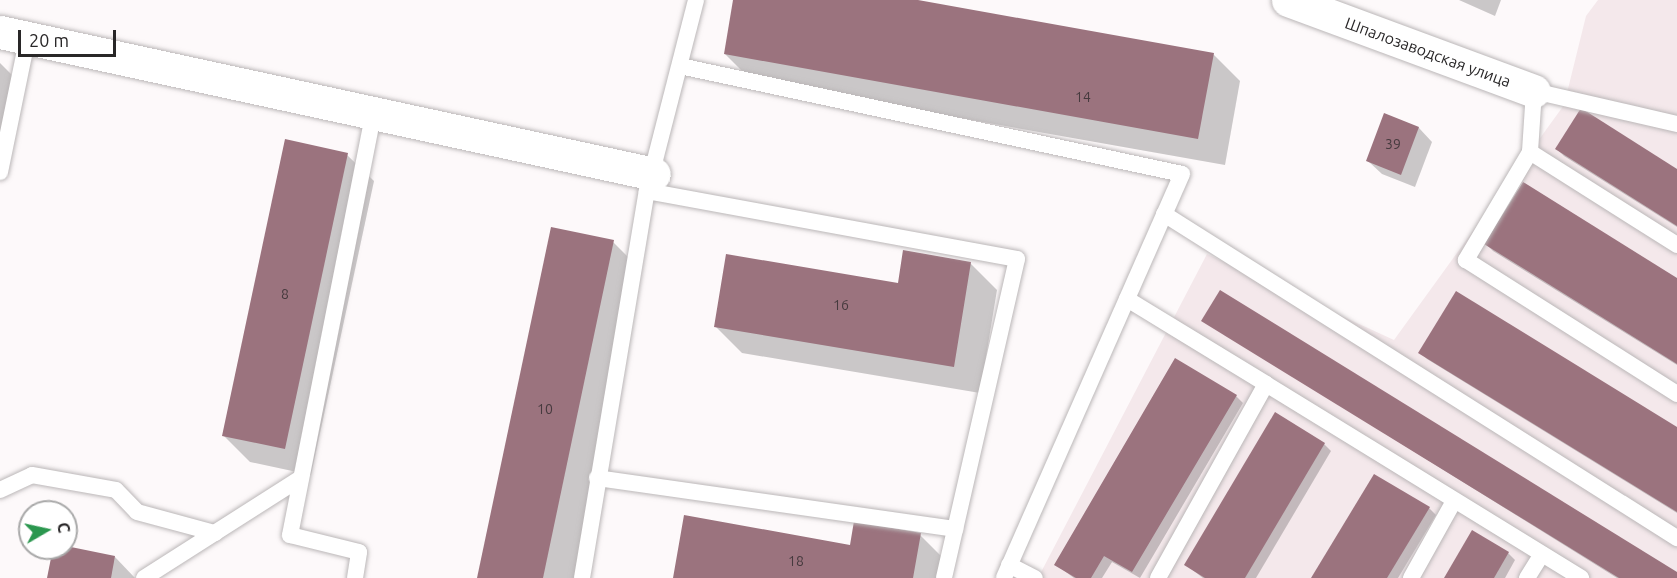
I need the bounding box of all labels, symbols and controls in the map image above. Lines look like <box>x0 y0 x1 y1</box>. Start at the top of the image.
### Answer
street label: Шпалозаводская улица <box>1343 13 1513 91</box>
scale bar <box>21 18 118 56</box>
text: 20 m <box>29 30 69 50</box>
house number: 14 <box>1075 89 1091 105</box>
house number: 39 <box>1385 136 1401 152</box>
house number: 8 <box>281 286 289 302</box>
house number: 16 <box>833 297 849 313</box>
house number: 10 <box>537 401 553 417</box>
north arrow <box>18 500 78 560</box>
text: С <box>54 521 73 534</box>
house number: 18 <box>788 553 804 569</box>

